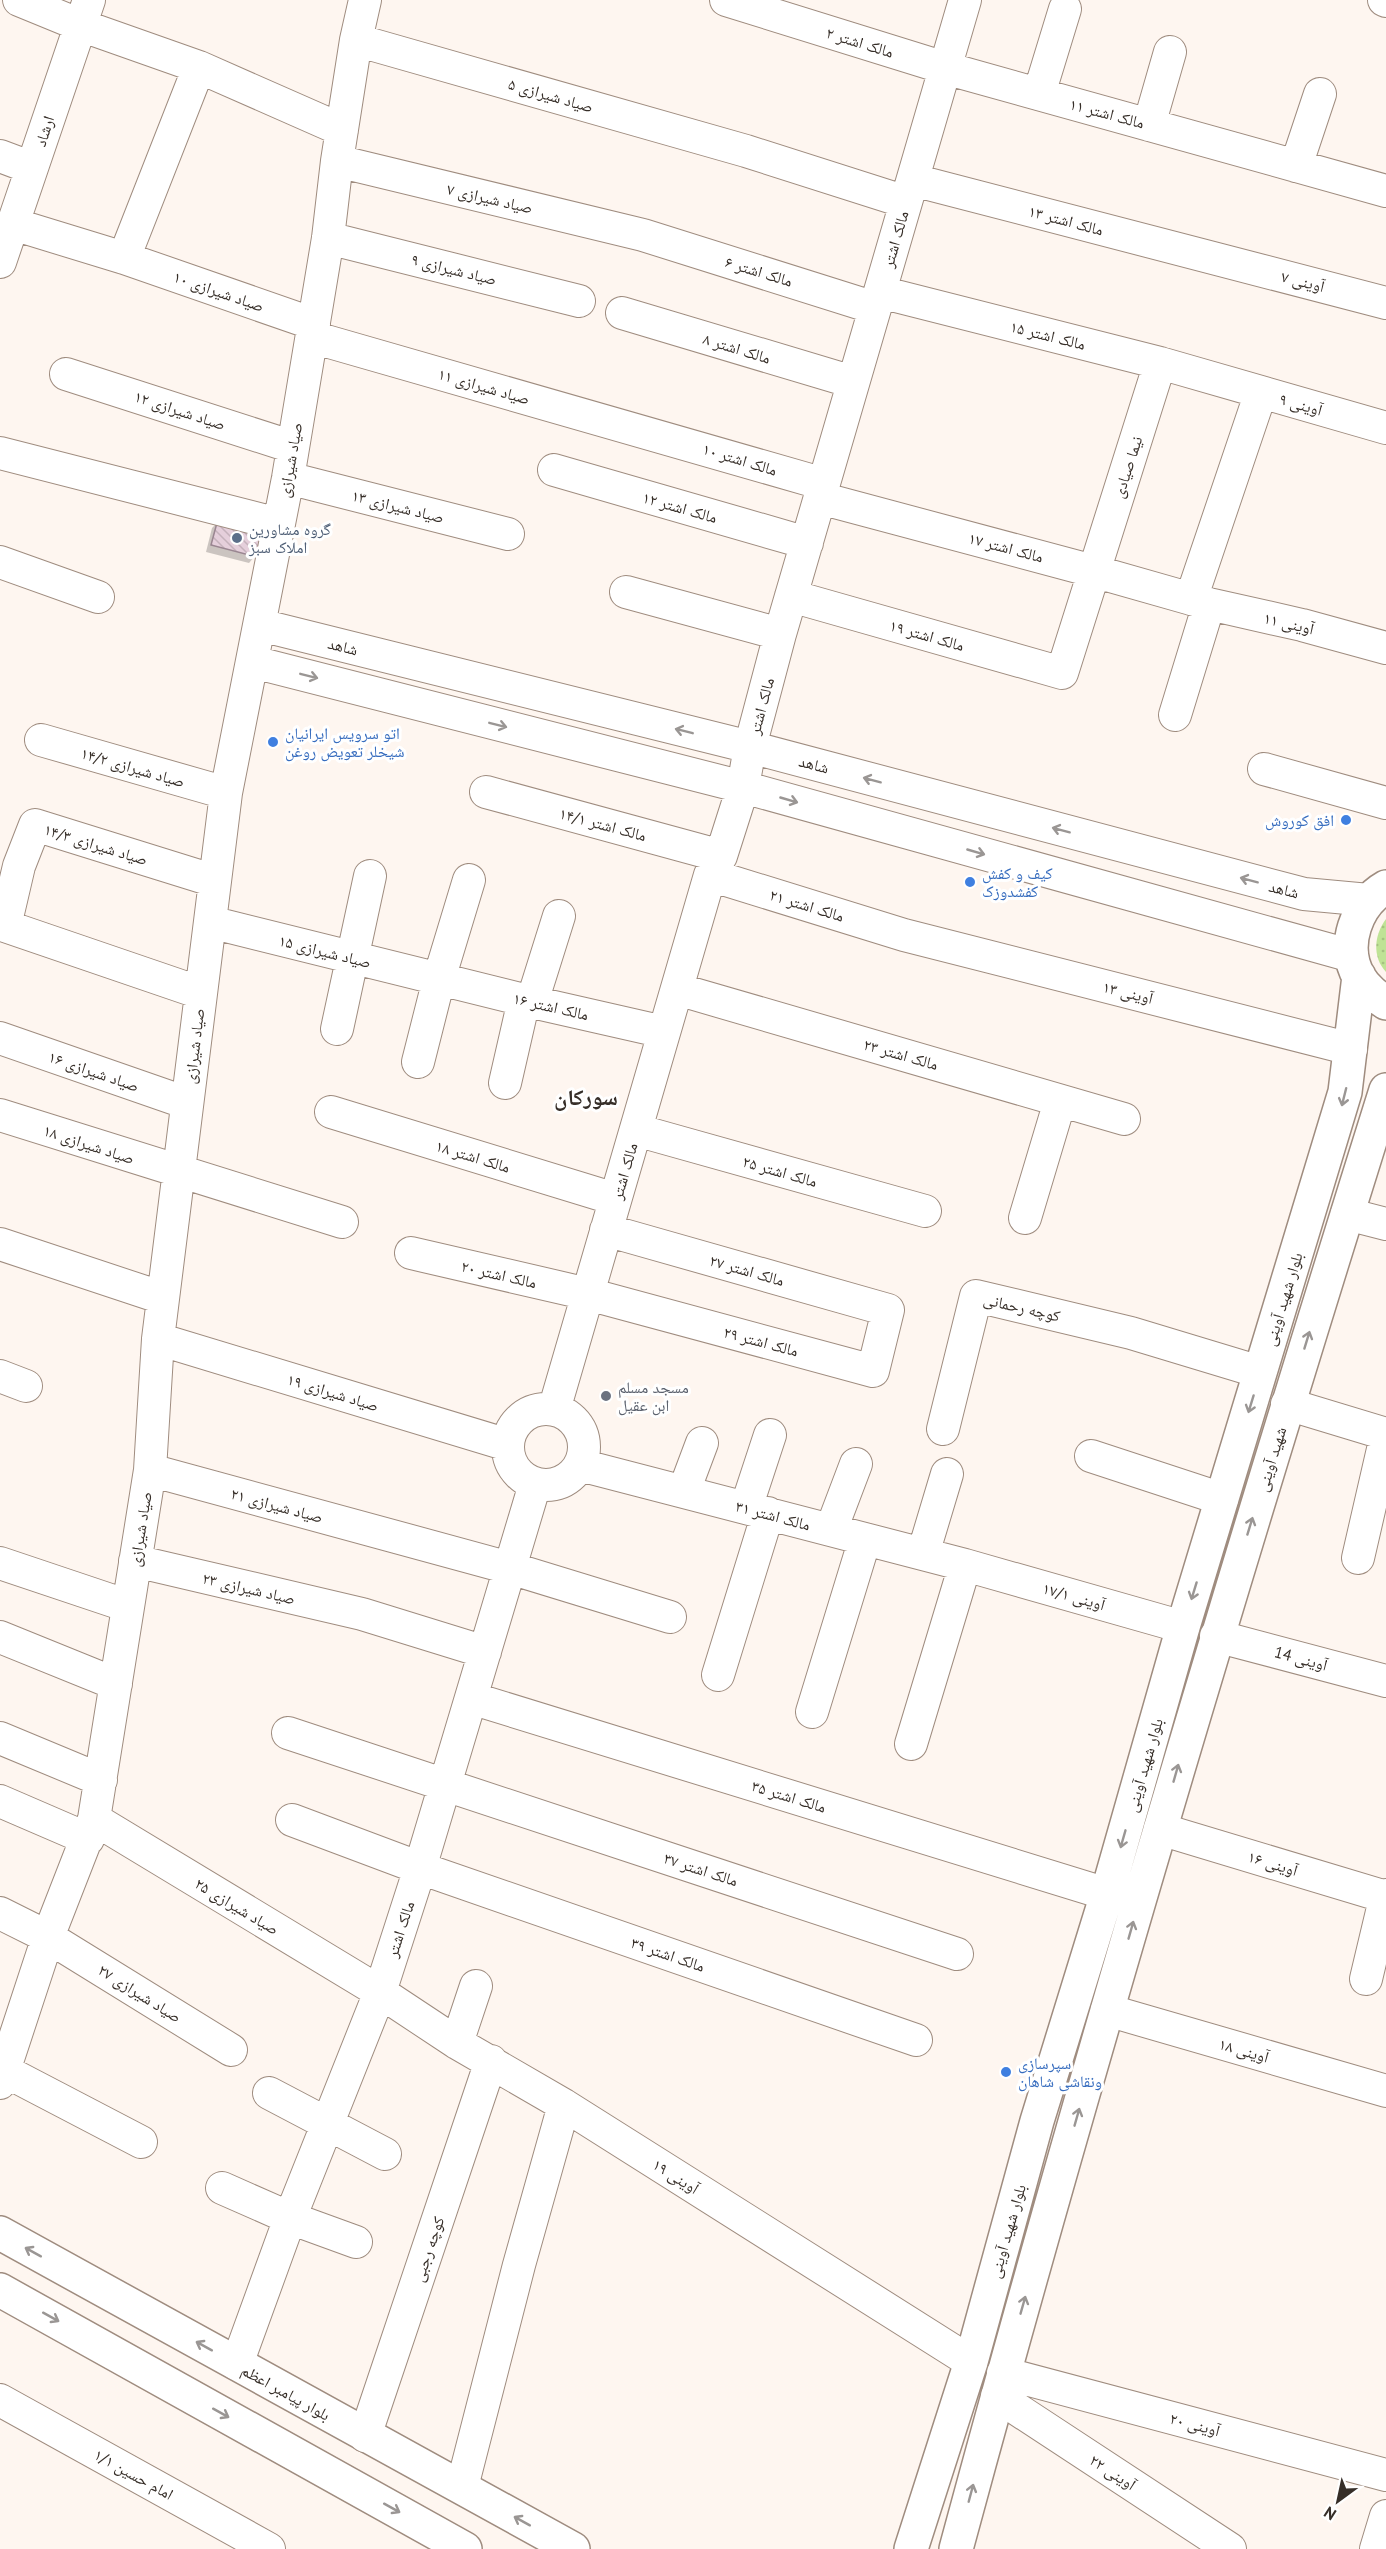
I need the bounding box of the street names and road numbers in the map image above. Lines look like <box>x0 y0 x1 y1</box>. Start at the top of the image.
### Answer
street label: مالک اشتر ۲ <box>824 22 896 62</box>
street label: صیاد شیرازی ۵ <box>506 73 596 118</box>
street label: مالک اشتر ۱۱ <box>1067 93 1147 133</box>
street label: ارشاد <box>30 113 58 149</box>
street label: صیاد شیرازی ۷ <box>445 178 535 219</box>
street label: مالک اشتر ۱۳ <box>1026 200 1106 240</box>
street label: مالک اشتر <box>877 208 913 271</box>
street label: صیاد شیرازی ۹ <box>409 249 499 290</box>
street label: مالک اشتر ۶ <box>723 251 795 291</box>
street label: صیاد شیرازی ۱۰ <box>171 266 267 317</box>
street label: ۷ آوینی <box>1279 266 1328 297</box>
street label: مالک اشتر ۱۵ <box>1008 316 1088 354</box>
street label: مالک اشتر ۸ <box>701 328 773 368</box>
street label: صیاد شیرازی ۱۱ <box>436 363 532 410</box>
street label: صیاد شیرازی ۱۲ <box>132 386 228 435</box>
street label: ۹ آوینی <box>1277 388 1326 421</box>
street label: صیاد شیرازی <box>274 421 307 499</box>
street label: نیما صیادی <box>1108 433 1147 501</box>
street label: مالک اشتر ۱۰ <box>700 438 780 480</box>
street label: صیاد شیرازی ۱۳ <box>349 485 446 528</box>
street label: مالک اشتر ۱۲ <box>640 487 720 527</box>
street label: مالک اشتر ۱۷ <box>966 527 1046 567</box>
street label: ۱۱ آوینی <box>1262 608 1317 640</box>
street label: مالک اشتر ۱۹ <box>887 615 967 655</box>
street label: شاهد <box>326 633 360 659</box>
street label: مالک اشتر <box>744 675 778 738</box>
street label: صیاد شیرازی ۱۴/۲ <box>78 743 187 792</box>
street label: شاهد <box>797 750 831 778</box>
street label: مالک اشتر ۱۴/۱ <box>557 803 649 845</box>
street label: صیاد شیرازی ۱۴/۳ <box>41 819 150 870</box>
street label: شاهد <box>1267 876 1301 902</box>
street label: مالک اشتر ۲۱ <box>767 884 847 926</box>
street label: صیاد شیرازی ۱۵ <box>276 930 373 973</box>
street label: آوینی ۱۳ <box>1101 976 1156 1009</box>
street label: مالک اشتر ۱۶ <box>511 988 591 1024</box>
street label: صیاد شیرازی <box>179 1007 210 1085</box>
street label: مالک اشتر ۲۳ <box>861 1034 941 1074</box>
street label: صیاد شیرازی ۱۶ <box>46 1046 142 1097</box>
street label: صیاد شیرازی ۱۸ <box>41 1120 137 1169</box>
street label: مالک اشتر ۱۸ <box>433 1135 513 1177</box>
street label: مالک اشتر <box>606 1140 642 1203</box>
street label: مالک اشتر ۲۵ <box>740 1151 820 1191</box>
street label: مالک اشتر ۲۷ <box>707 1250 787 1290</box>
street label: بلوار شهید آوینی <box>1259 1250 1308 1348</box>
street label: مالک اشتر ۲۰ <box>459 1256 539 1292</box>
street label: کوچه رحمانی <box>981 1288 1063 1327</box>
street label: مالک اشتر ۲۹ <box>721 1321 801 1361</box>
street label: صیاد شیرازی ۱۹ <box>285 1369 381 1416</box>
street label: شهید آوینی <box>1252 1424 1291 1494</box>
street label: صیاد شیرازی ۲۱ <box>228 1483 325 1528</box>
street label: صیاد شیرازی <box>124 1490 157 1568</box>
street label: مالک اشتر ۳۱ <box>733 1495 813 1535</box>
street label: صیاد شیرازی ۲۳ <box>200 1568 297 1609</box>
street label: آوینی ۱۷/۱ <box>1040 1578 1108 1616</box>
street label: آوینی 14 <box>1272 1641 1331 1676</box>
street label: بلوار شهید آوینی <box>1121 1716 1168 1815</box>
street label: مالک اشتر ۳۵ <box>749 1775 829 1817</box>
street label: ۱۶ آوینی <box>1245 1846 1301 1881</box>
street label: مالک اشتر ۳۷ <box>661 1848 741 1890</box>
street label: صیاد شیرازی ۲۵ <box>191 1873 283 1940</box>
street label: مالک اشتر <box>381 1898 418 1961</box>
street label: مالک اشتر ۳۹ <box>629 1932 707 1976</box>
street label: صیاد شیرازی ۲۷ <box>94 1959 185 2027</box>
street label: ۱۸ آوینی <box>1216 2033 1272 2068</box>
street label: آوینی ۱۹ <box>648 2154 704 2199</box>
street label: بلوار شهید آوینی <box>984 2182 1031 2281</box>
street label: کوچه رجبی <box>408 2213 450 2285</box>
street label: بلوار پیامبر اعظم <box>238 2359 334 2425</box>
street label: آوینی ۲۰ <box>1167 2408 1223 2441</box>
street label: امام حسین ۱/۱ <box>90 2444 177 2505</box>
street label: آوینی ۲۲ <box>1086 2450 1141 2496</box>

